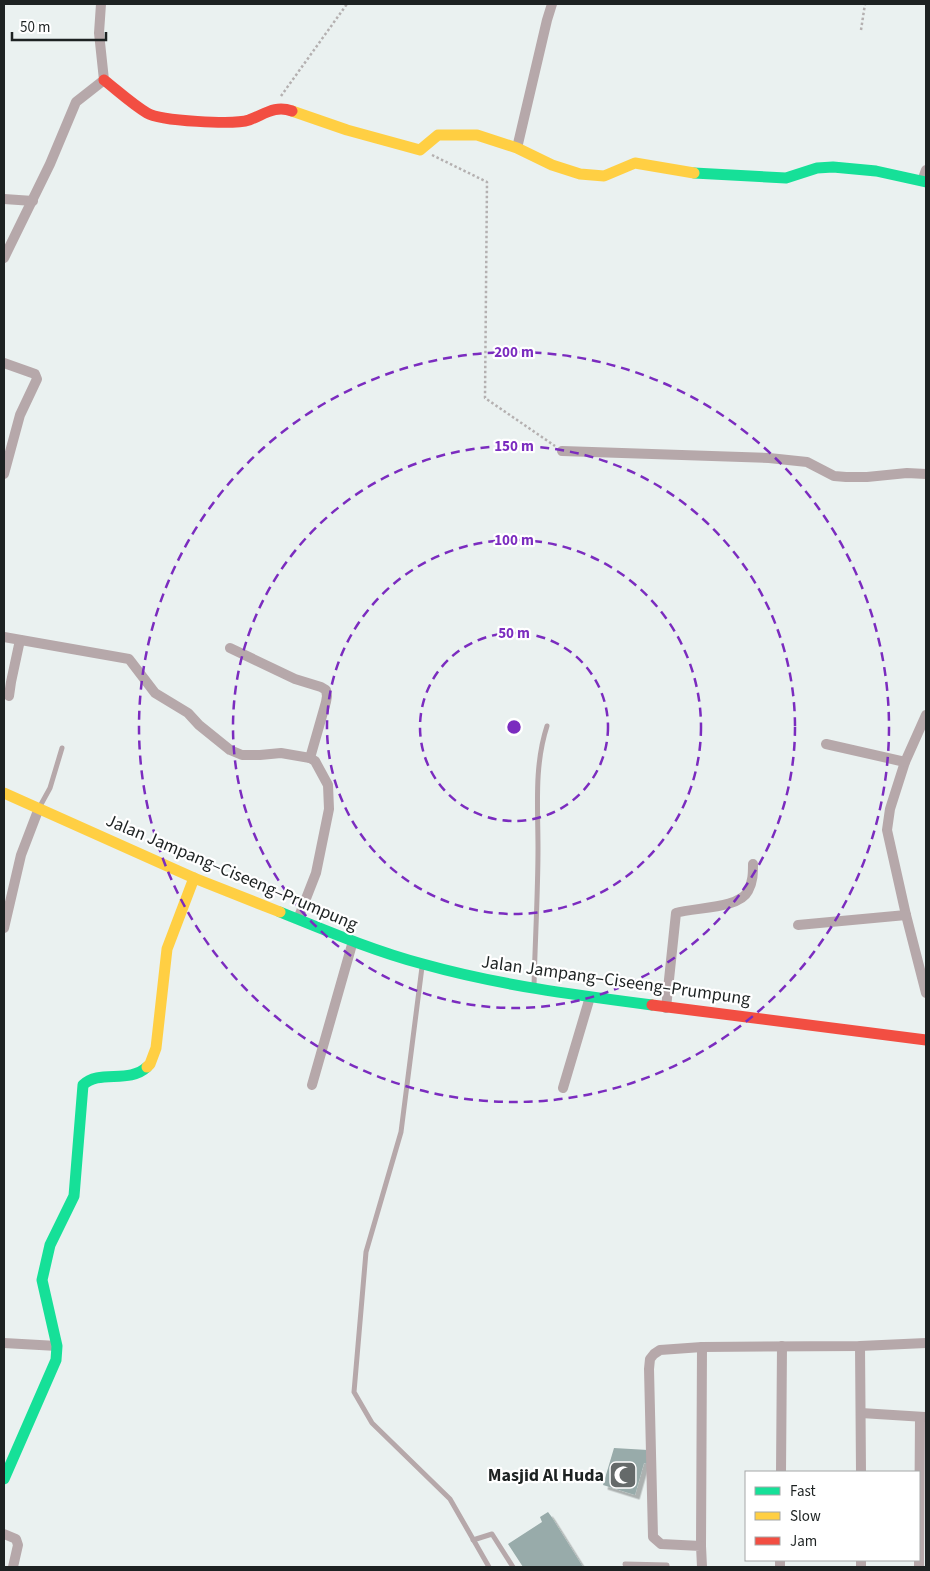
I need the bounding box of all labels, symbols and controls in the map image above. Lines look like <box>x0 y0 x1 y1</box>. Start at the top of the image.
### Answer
scale bar <box>12 10 106 42</box>
text: 50 m <box>20 17 50 38</box>
text: 200 m <box>494 342 534 363</box>
text: 150 m <box>494 436 534 457</box>
text: 100 m <box>494 530 534 551</box>
text: 50 m <box>498 623 530 644</box>
centre of rings <box>505 718 523 736</box>
street label: Jalan Jampang–Ciseeng–Prumpung <box>102 808 362 937</box>
street label: Jalan Jampang–Ciseeng–Prumpung <box>480 949 752 1012</box>
mosque icon: Masjid Al Huda <box>608 1460 638 1490</box>
place label: Masjid Al Huda <box>488 1463 604 1488</box>
legend <box>745 1471 920 1561</box>
text: Fast <box>790 1481 816 1502</box>
text: Slow <box>790 1506 821 1527</box>
text: Jam <box>790 1531 817 1552</box>

